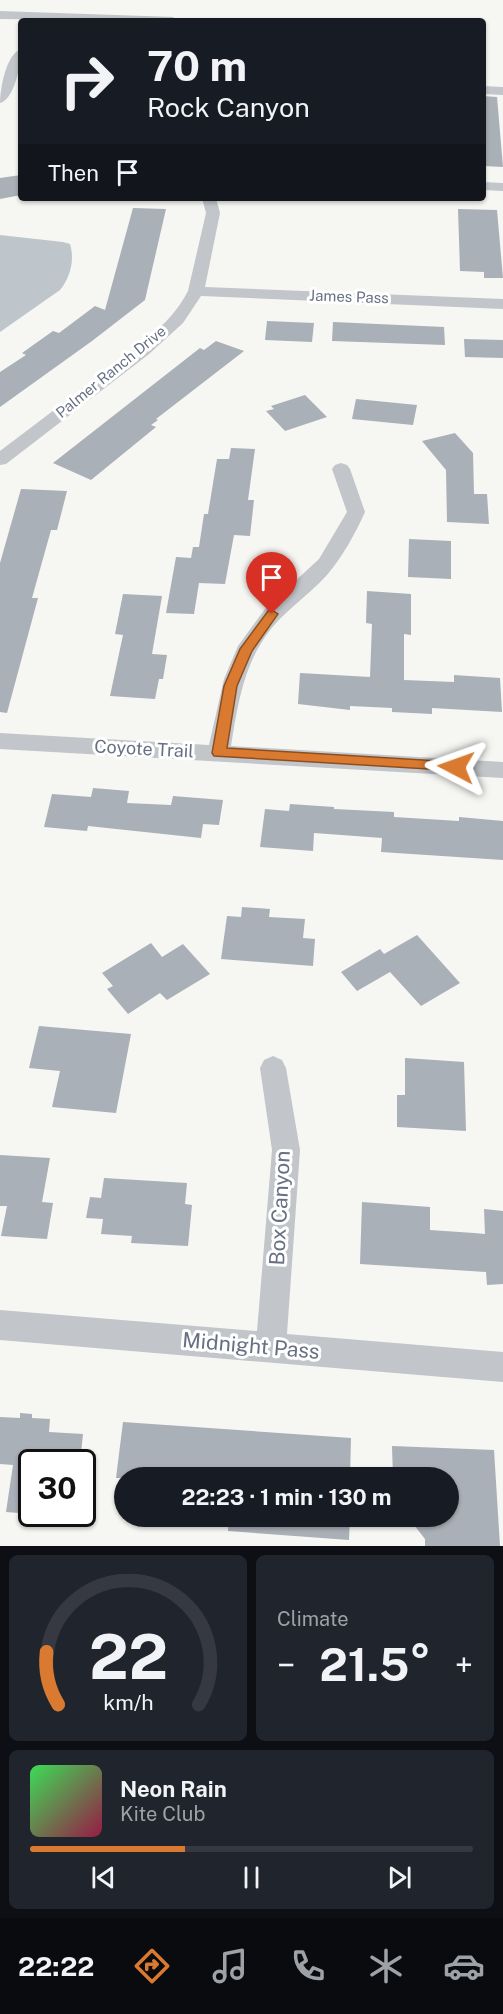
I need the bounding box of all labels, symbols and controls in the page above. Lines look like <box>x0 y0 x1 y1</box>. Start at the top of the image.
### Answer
text: 70 m <box>147 41 247 90</box>
icon: right <box>48 42 126 120</box>
text: Rock Canyon <box>147 91 310 123</box>
icon: arrive <box>111 156 144 189</box>
text: Then <box>48 160 99 186</box>
street label: James Pass <box>309 287 389 306</box>
street label: Palmer Ranch Drive <box>52 322 169 421</box>
pin <box>246 552 297 614</box>
icon: arrive <box>255 561 288 594</box>
street label: Coyote Trail <box>94 735 194 762</box>
position arrow <box>424 735 488 799</box>
street label: Box Canyon <box>264 1150 295 1266</box>
street label: Midnight Pass <box>181 1327 321 1364</box>
speed limit sign: 30 <box>18 1449 96 1527</box>
text: 22:23 · 1 min · 130 m <box>182 1484 391 1510</box>
text: Climate <box>277 1607 349 1631</box>
text: 22 <box>88 1620 168 1693</box>
text: 21.5° <box>319 1638 431 1691</box>
text: − <box>277 1646 295 1684</box>
text: + <box>455 1646 473 1684</box>
text: km/h <box>103 1690 153 1715</box>
text: Neon Rain <box>120 1776 227 1802</box>
text: Kite Club <box>120 1802 205 1826</box>
icon: previous <box>87 1861 120 1894</box>
icon: pause <box>235 1861 268 1894</box>
icon: next <box>383 1861 416 1894</box>
icon: directions <box>131 1945 173 1987</box>
icon: music <box>209 1945 251 1987</box>
icon: phone <box>287 1945 329 1987</box>
icon: climate <box>365 1945 407 1987</box>
icon: car <box>443 1945 485 1987</box>
text: 22:22 <box>18 1950 94 1982</box>

